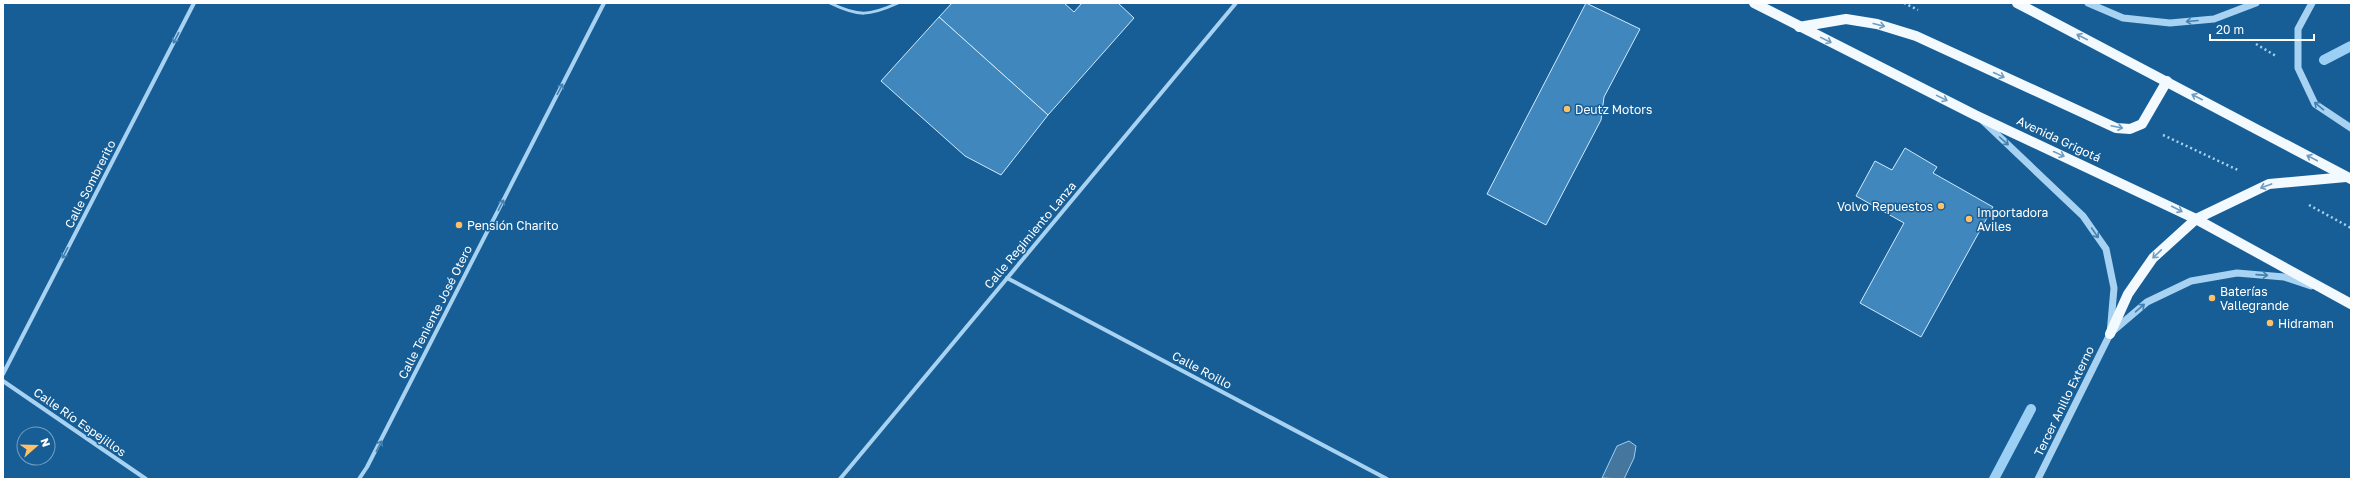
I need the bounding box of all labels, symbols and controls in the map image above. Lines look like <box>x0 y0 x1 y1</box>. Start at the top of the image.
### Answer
scale bar <box>2210 16 2314 42</box>
one-way arrow <box>2186 17 2199 25</box>
one-way arrow <box>1872 22 1885 29</box>
text: 20 m <box>2216 22 2244 37</box>
one-way arrow <box>172 31 179 43</box>
one-way arrow <box>2076 33 2088 40</box>
one-way arrow <box>1819 37 1831 44</box>
one-way arrow <box>1993 72 2005 79</box>
one-way arrow <box>557 83 564 95</box>
one-way arrow <box>2192 93 2204 100</box>
one-way arrow <box>1936 95 1948 102</box>
place label: Deutz Motors <box>1575 102 1652 117</box>
one-way arrow <box>2314 102 2324 111</box>
marker: Deutz Motors <box>1562 104 1572 114</box>
street label: Avenida Grigotá <box>2015 113 2103 165</box>
one-way arrow <box>2111 124 2124 132</box>
one-way arrow <box>1999 136 2009 145</box>
street label: Calle Sombrerito <box>61 137 119 231</box>
one-way arrow <box>2053 151 2065 158</box>
one-way arrow <box>2306 154 2318 161</box>
street label: Calle Regimiento Lanza <box>981 178 1079 292</box>
one-way arrow <box>2261 183 2273 191</box>
one-way arrow <box>498 199 505 211</box>
place label: Volvo Repuestos <box>1837 199 1933 214</box>
marker: Volvo Repuestos <box>1936 201 1946 211</box>
place label: Importadora Aviles <box>1977 205 2048 234</box>
one-way arrow <box>2171 206 2183 213</box>
marker: Importadora Aviles <box>1964 214 1974 224</box>
place label: Pensión Charito <box>467 218 558 233</box>
marker: Pensión Charito <box>454 220 464 230</box>
one-way arrow <box>2091 227 2099 238</box>
street label: Calle Teniente José Otero <box>395 243 475 381</box>
one-way arrow <box>61 247 68 259</box>
one-way arrow <box>2152 249 2162 259</box>
one-way arrow <box>2255 272 2268 279</box>
place label: Baterías Vallegrande <box>2220 284 2289 313</box>
marker: Baterías Vallegrande <box>2207 293 2217 303</box>
one-way arrow <box>2134 304 2145 313</box>
place label: Hidraman <box>2278 316 2334 331</box>
marker: Hidraman <box>2265 318 2275 328</box>
street label: Tercer Anillo Externo <box>2031 343 2097 459</box>
street label: Calle Roillo <box>1169 348 1235 392</box>
street label: Calle Río Espejillos <box>31 384 129 460</box>
north arrow <box>16 426 56 466</box>
text: N <box>38 436 53 449</box>
one-way arrow <box>375 440 383 452</box>

